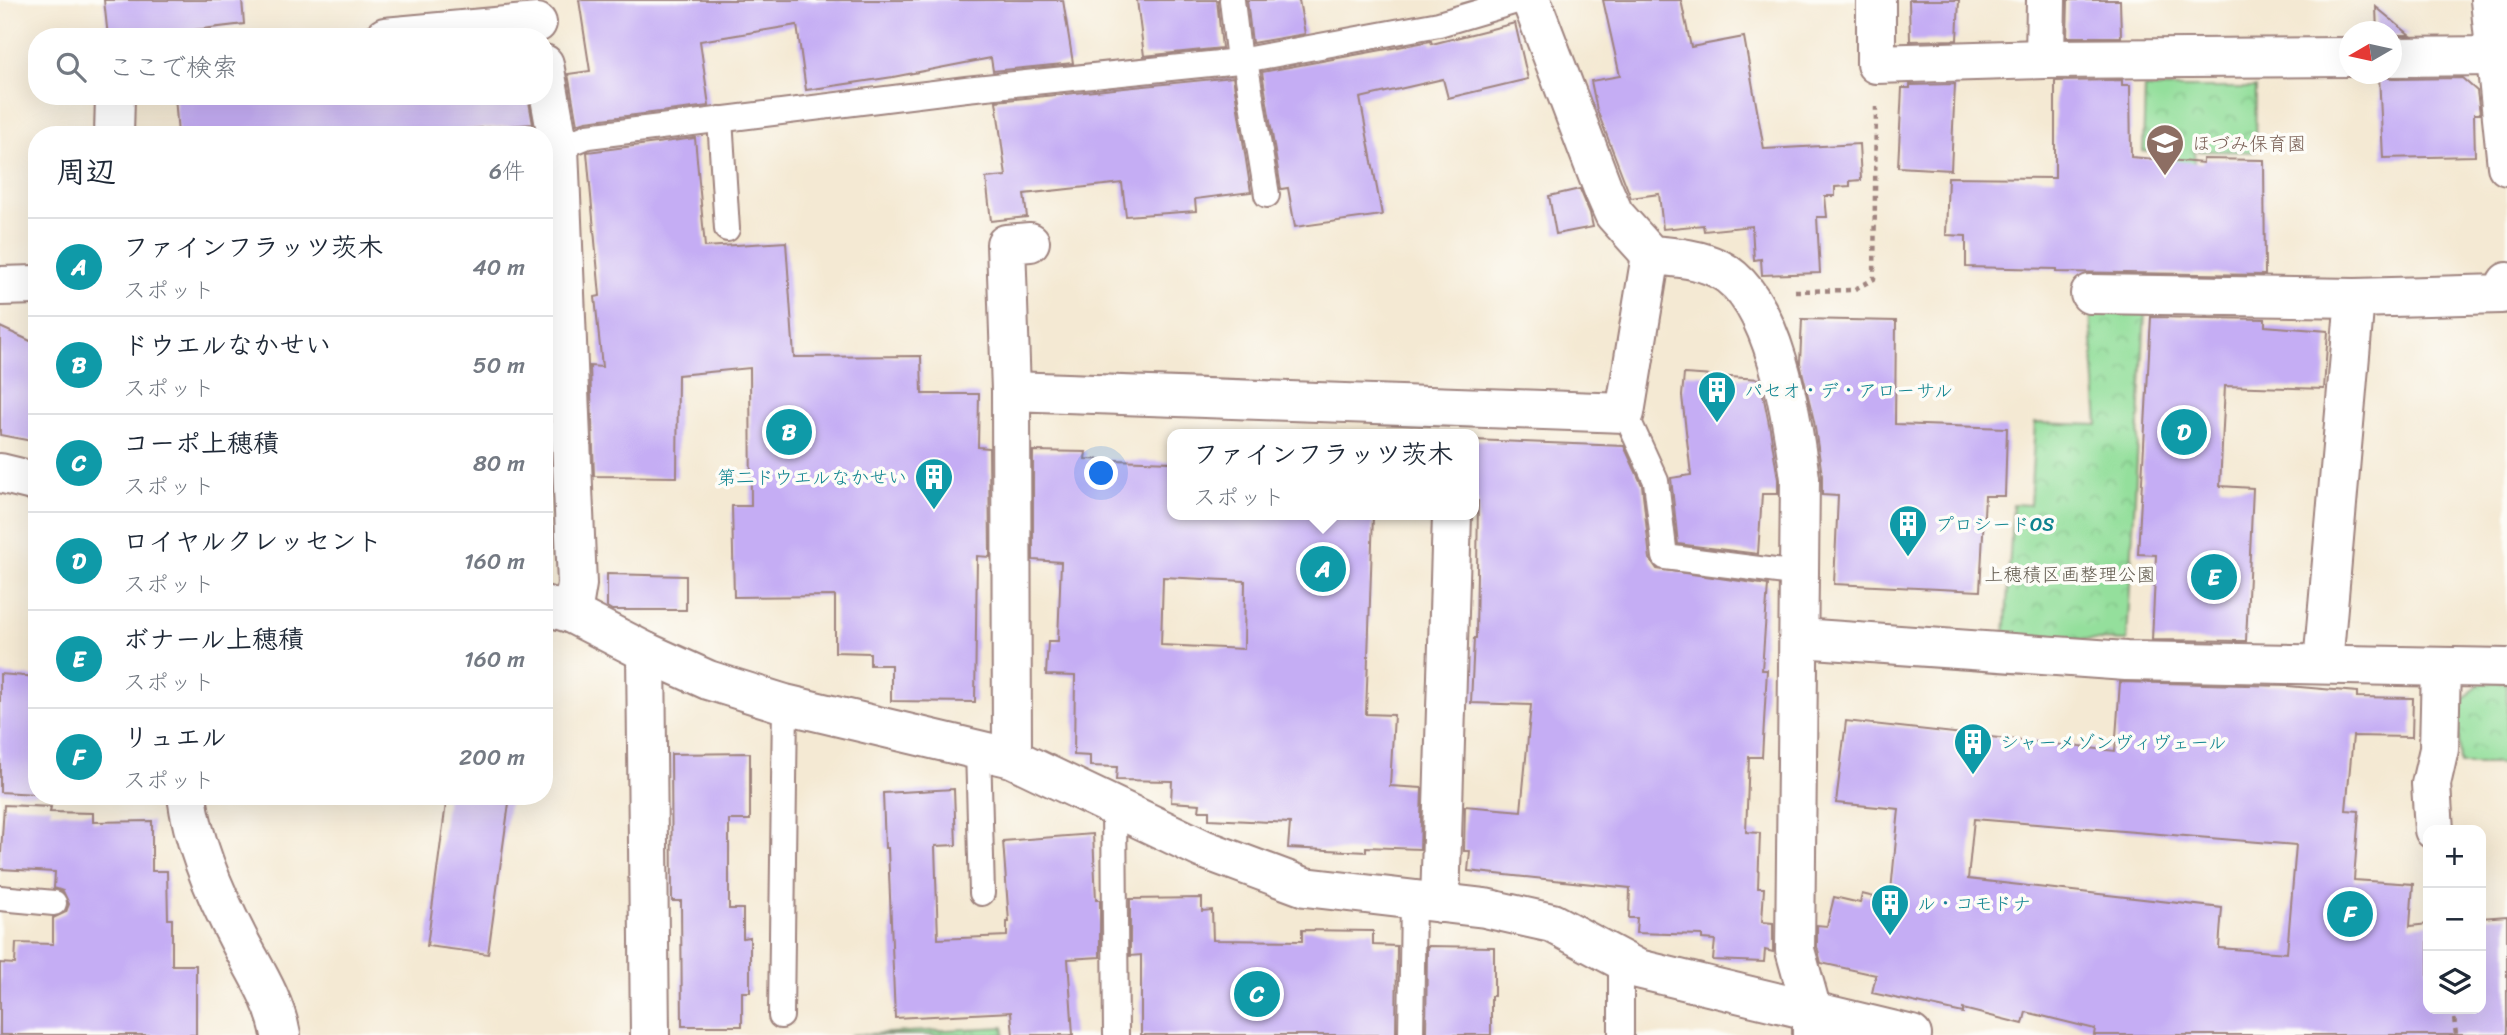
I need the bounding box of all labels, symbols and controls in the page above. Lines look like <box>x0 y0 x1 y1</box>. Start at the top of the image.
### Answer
north arrow <box>2339 21 2402 84</box>
search box <box>28 28 553 105</box>
text: ここで検索 <box>108 44 238 90</box>
icon: search <box>52 48 90 86</box>
school or university icon: ほづみ保育園 <box>2144 122 2186 177</box>
place label: ほづみ保育園 <box>2192 127 2306 160</box>
text: 周辺 <box>56 145 116 199</box>
text: 6件 <box>489 151 525 192</box>
text: ファインフラッツ茨木 <box>123 224 383 270</box>
text: A <box>71 247 87 288</box>
text: 40 m <box>472 247 525 288</box>
text: スポット <box>123 270 215 311</box>
text: ドウエルなかせい <box>123 322 331 368</box>
text: B <box>72 345 86 386</box>
text: 50 m <box>473 345 525 386</box>
text: スポット <box>123 368 215 409</box>
building icon: パセオ・デ・アローサル <box>1696 369 1738 424</box>
place label: パセオ・デ・アローサル <box>1744 374 1953 407</box>
pin: B <box>766 406 812 458</box>
pin: D <box>2161 406 2207 458</box>
text: コーポ上穂積 <box>123 420 279 466</box>
popup <box>1167 429 1479 520</box>
text: ファインフラッツ茨木 <box>1193 431 1453 477</box>
text: C <box>72 443 86 484</box>
text: 80 m <box>473 443 525 484</box>
building icon: 第二ドウエルなかせい <box>913 456 955 511</box>
your location <box>1084 456 1118 490</box>
place label: 第二ドウエルなかせい <box>717 461 907 494</box>
text: スポット <box>123 466 215 507</box>
text: スポット <box>1193 477 1285 518</box>
building icon: プロシードOS <box>1887 503 1929 558</box>
place label: プロシードOS <box>1935 508 2054 541</box>
text: ロイヤルクレッセント <box>123 518 382 564</box>
text: D <box>72 541 86 582</box>
text: 160 m <box>464 541 525 582</box>
pin: A <box>1300 543 1346 595</box>
pin: E <box>2191 551 2237 603</box>
park label: 上穂積区画整理公園 <box>1984 558 2156 591</box>
text: スポット <box>123 564 215 605</box>
text: ボナール上穂積 <box>123 616 304 662</box>
text: E <box>73 639 85 680</box>
text: 160 m <box>464 639 525 680</box>
text: スポット <box>123 662 215 703</box>
text: リュエル <box>123 714 227 760</box>
building icon: シャーメゾンヴィヴェール <box>1952 721 1994 776</box>
place label: シャーメゾンヴィヴェール <box>2000 726 2227 759</box>
text: F <box>73 737 85 778</box>
text: 200 m <box>459 737 525 778</box>
text: スポット <box>123 760 215 801</box>
map controls <box>2423 825 2486 1014</box>
button: + <box>2423 825 2486 888</box>
building icon: ル・コモドナ <box>1869 882 1911 937</box>
place label: ル・コモドナ <box>1917 887 2031 920</box>
pin: F <box>2327 888 2373 940</box>
button: − <box>2423 888 2486 951</box>
button: layers <box>2423 951 2486 1014</box>
pin: C <box>1234 968 1280 1020</box>

